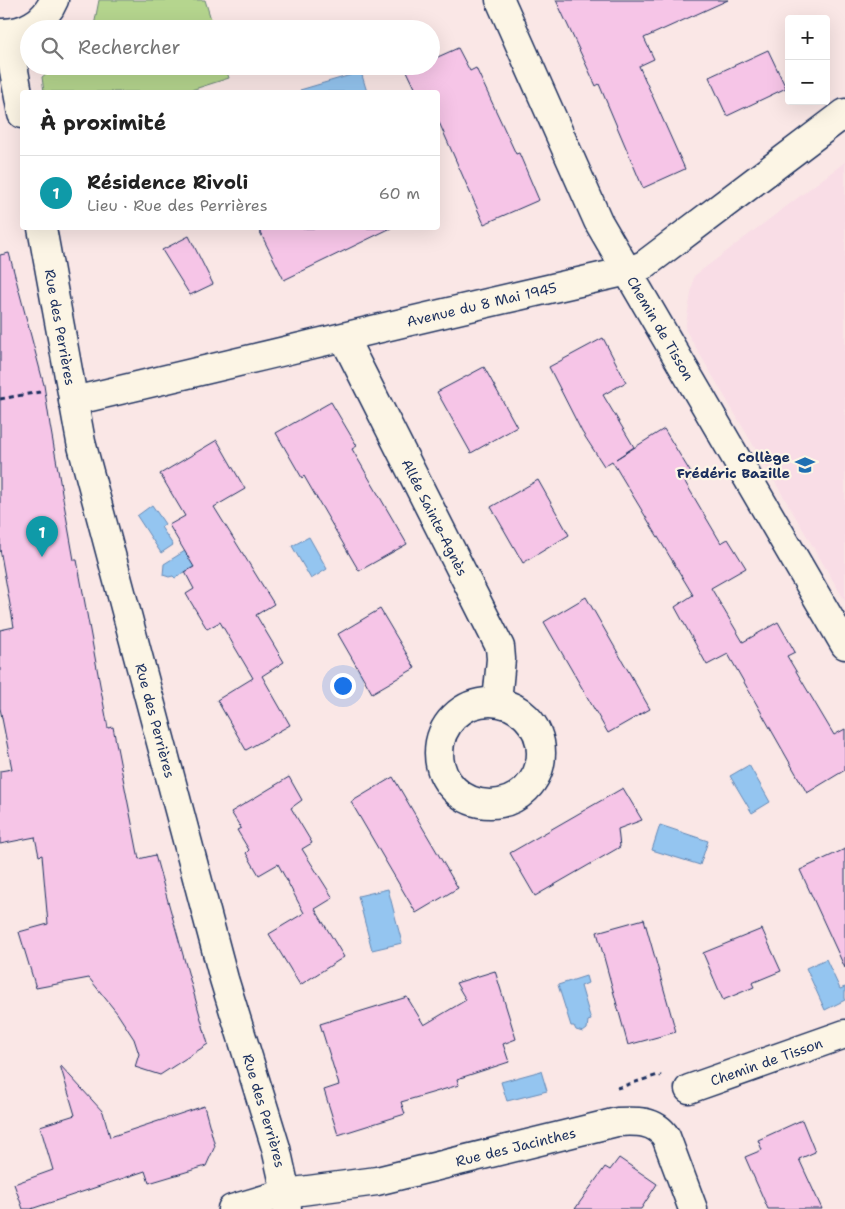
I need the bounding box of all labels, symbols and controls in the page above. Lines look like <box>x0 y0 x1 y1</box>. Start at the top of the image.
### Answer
map controls <box>785 15 830 105</box>
button: + <box>785 15 830 60</box>
search box <box>20 20 440 75</box>
icon: search <box>38 34 66 62</box>
text: Rechercher <box>78 35 181 60</box>
button: − <box>785 60 830 105</box>
text: À proximité <box>40 109 166 137</box>
text: Résidence Rivoli <box>87 170 248 195</box>
text: 1 <box>52 183 60 204</box>
text: 60 m <box>379 183 420 204</box>
text: Lieu · Rue des Perrières <box>87 195 268 216</box>
street label: Rue des Perrières <box>41 268 80 387</box>
street label: Chemin de Tisson <box>623 273 698 384</box>
street label: Avenue du 8 Mai 1945 <box>405 278 559 331</box>
place label: Collège Frédéric Bazille <box>677 448 790 482</box>
school or university icon: Collège Frédéric Bazille <box>794 454 816 476</box>
street label: Allée Sainte-Agnès <box>398 456 472 579</box>
pin: 1 <box>26 516 58 557</box>
street label: Rue des Perrières <box>131 662 179 780</box>
your location <box>330 673 356 699</box>
street label: Chemin de Tisson <box>708 1034 825 1090</box>
street label: Rue des Perrières <box>239 1052 289 1169</box>
street label: Rue des Jacinthes <box>454 1123 578 1170</box>

